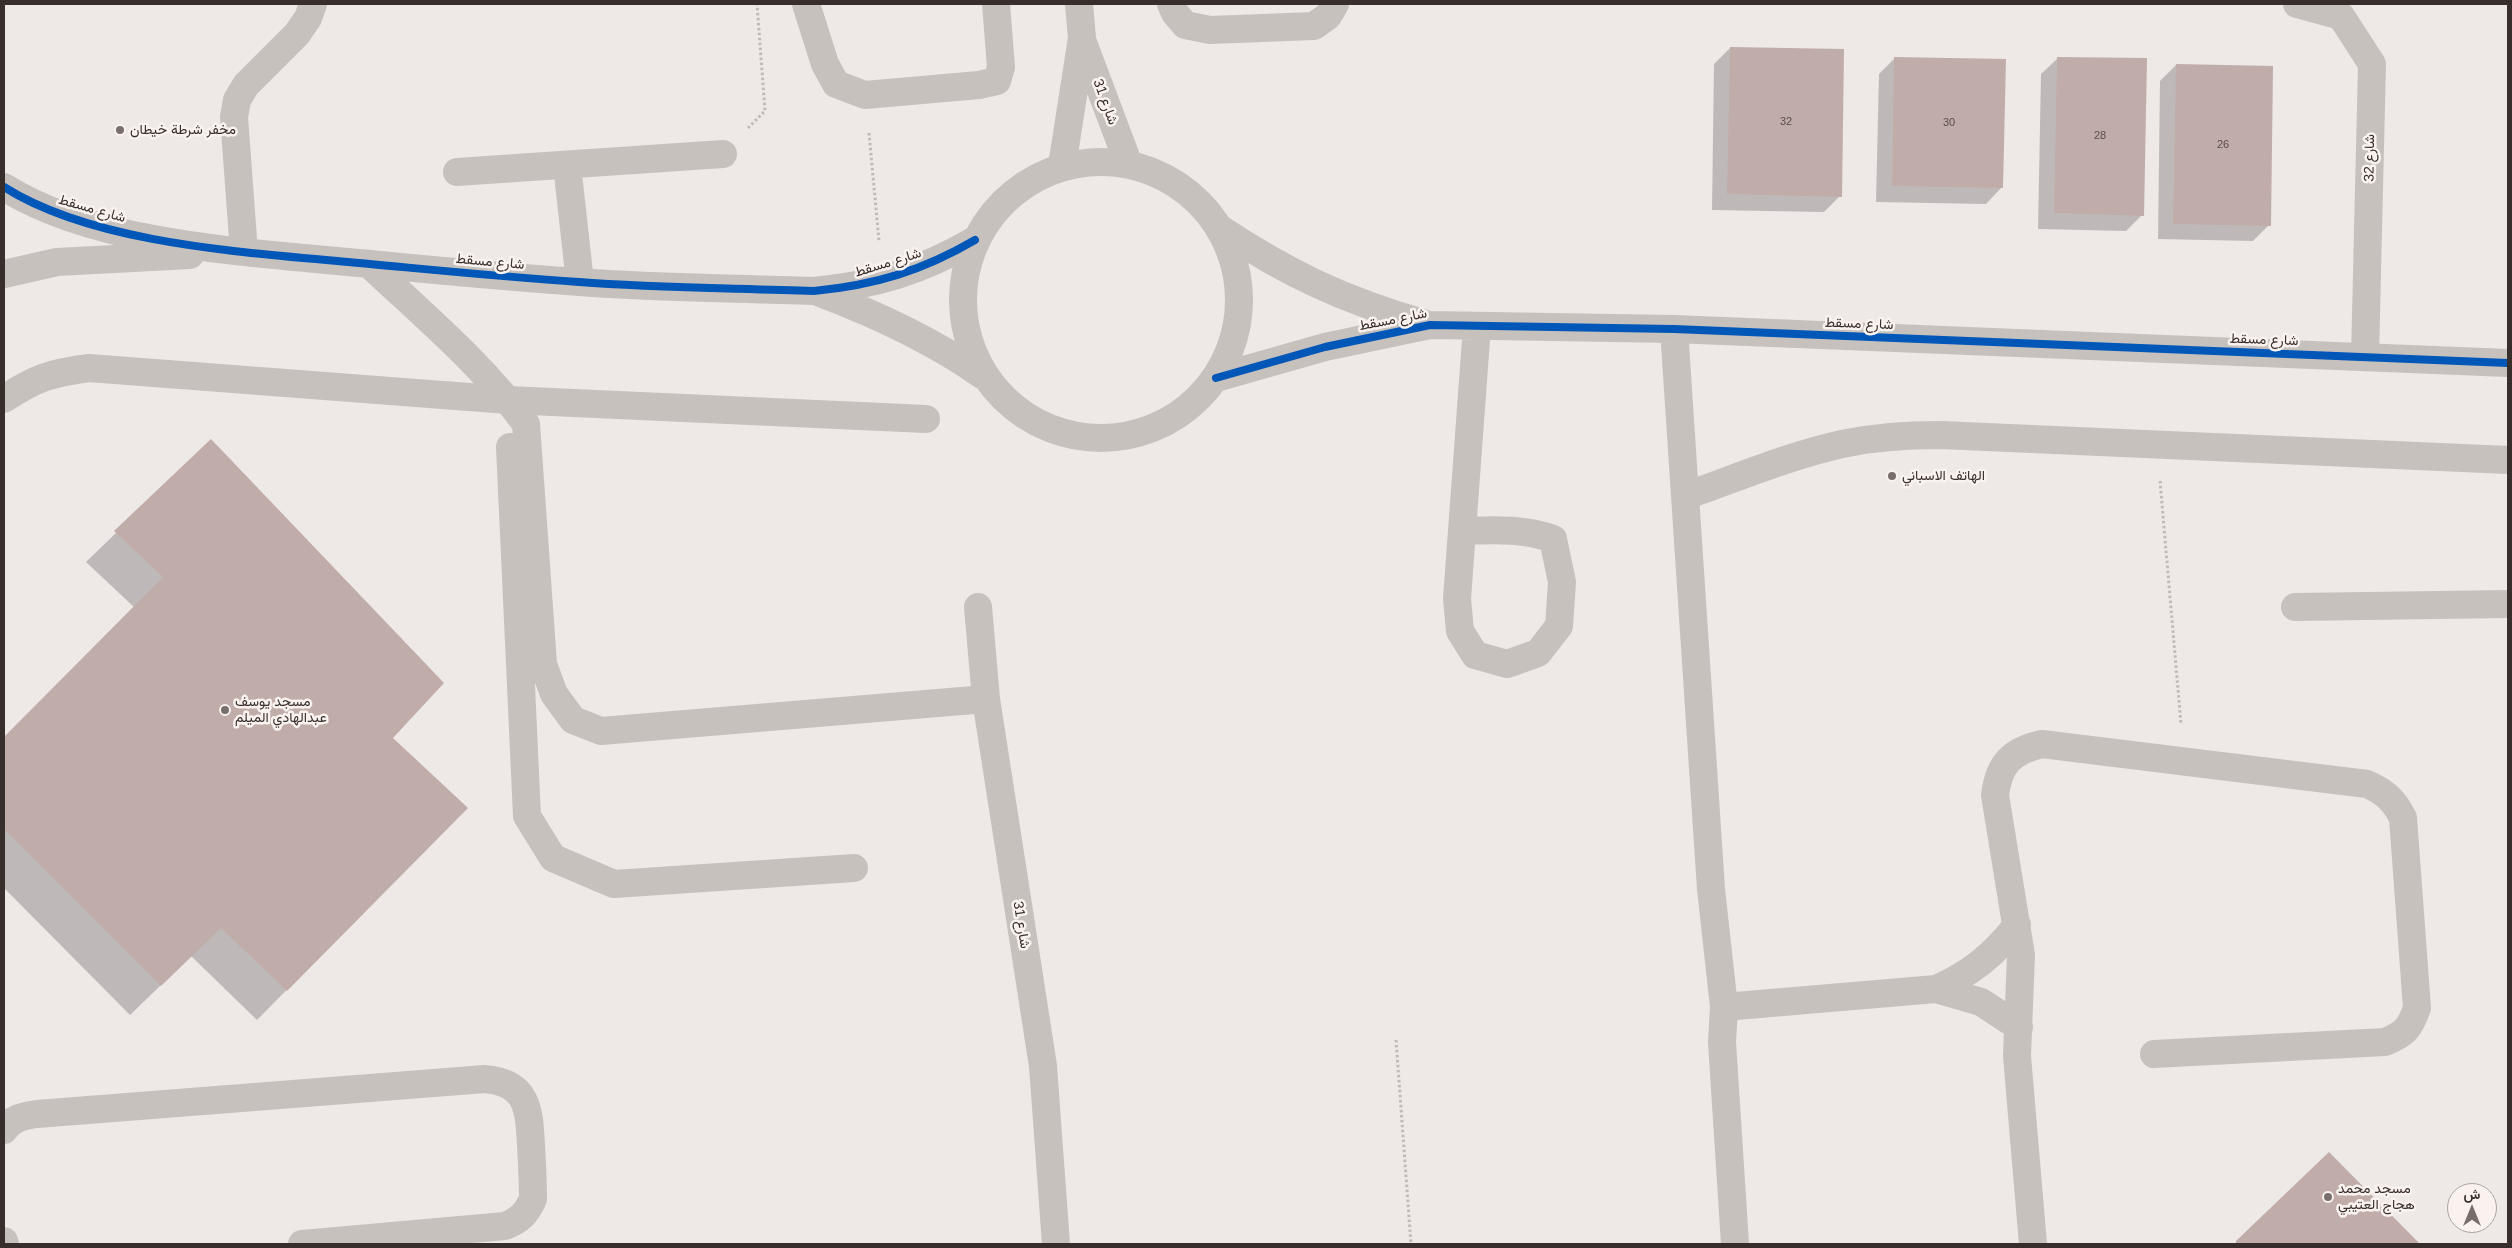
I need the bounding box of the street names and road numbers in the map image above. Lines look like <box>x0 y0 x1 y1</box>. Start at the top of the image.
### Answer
street label: شارع 31 <box>1089 77 1121 127</box>
street label: شارع 32 <box>2361 134 2379 182</box>
street label: شارع مسقط <box>57 191 127 227</box>
street label: شارع مسقط <box>853 245 923 281</box>
street label: شارع مسقط <box>455 251 525 273</box>
street label: شارع مسقط <box>1358 305 1428 335</box>
street label: شارع مسقط <box>1824 314 1894 334</box>
street label: شارع مسقط <box>2229 330 2299 350</box>
street label: شارع 31 <box>1009 900 1033 950</box>

